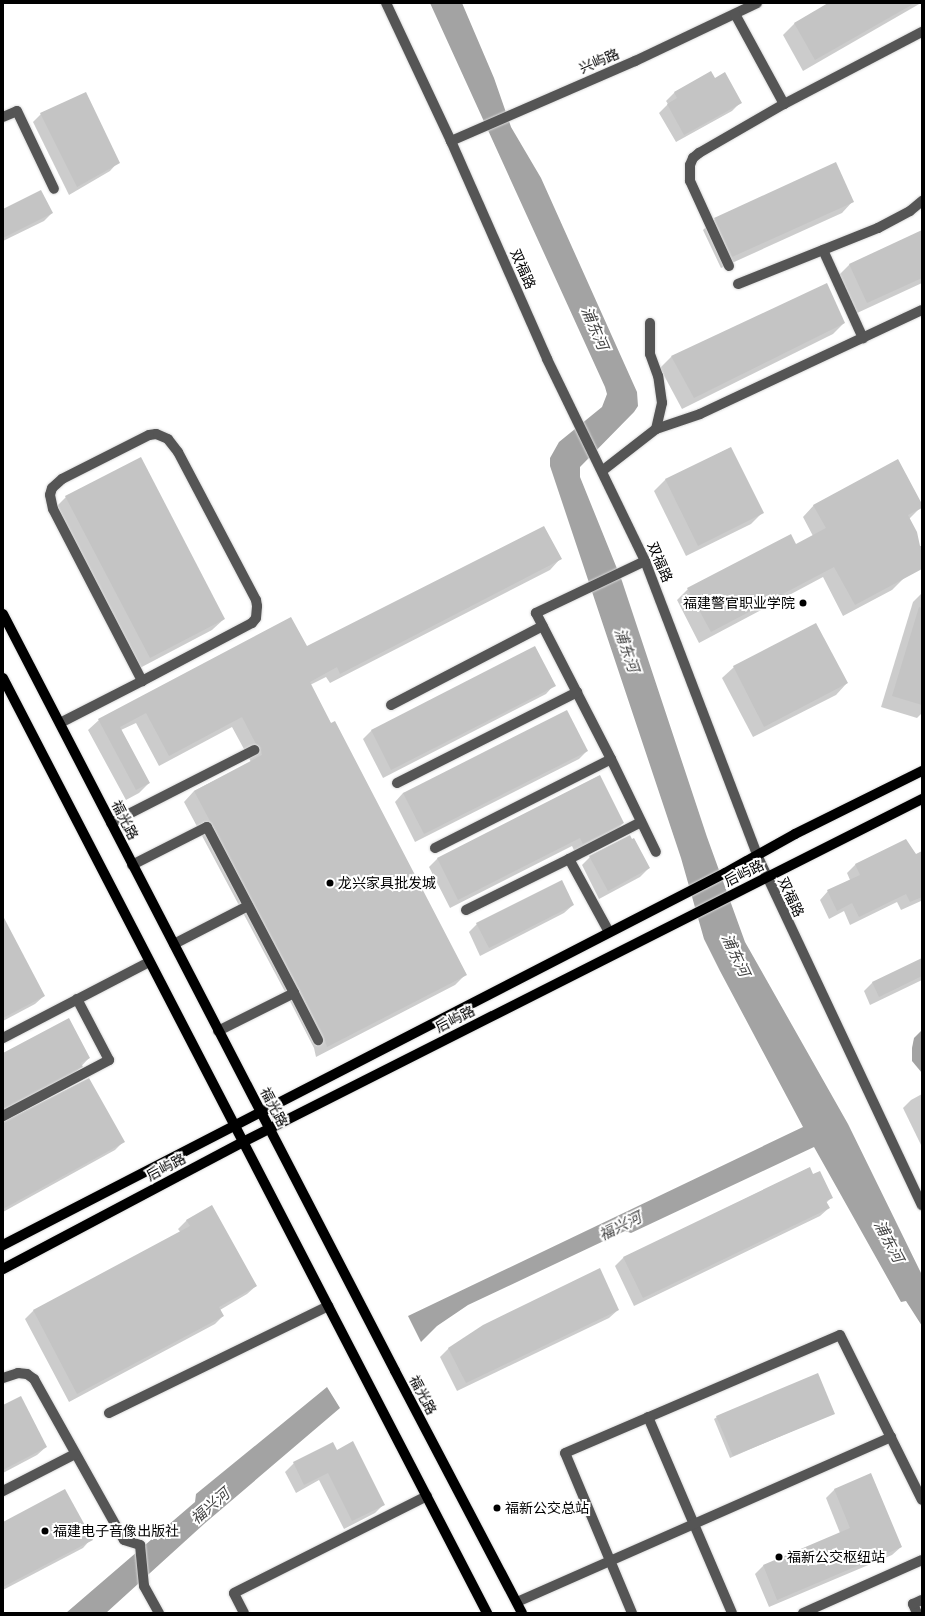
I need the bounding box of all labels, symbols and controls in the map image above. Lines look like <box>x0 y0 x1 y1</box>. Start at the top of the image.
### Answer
street label: 兴屿路 <box>576 45 622 77</box>
street label: 双福路 <box>507 246 539 292</box>
water label: 浦东河 <box>578 304 612 352</box>
street label: 双福路 <box>644 539 676 585</box>
place label: 福建警官职业学院 <box>683 595 795 611</box>
marker: 福建警官职业学院 <box>798 598 808 608</box>
water label: 浦东河 <box>611 626 643 674</box>
street label: 福光路 <box>108 797 142 843</box>
street label: 后屿路 <box>721 856 767 890</box>
street label: 双福路 <box>775 874 807 920</box>
place label: 龙兴家具批发城 <box>338 875 436 891</box>
marker: 龙兴家具批发城 <box>325 878 335 888</box>
water label: 浦东河 <box>718 931 754 979</box>
street label: 后屿路 <box>432 1002 478 1036</box>
street label: 福光路 <box>257 1085 291 1129</box>
street label: 后屿路 <box>144 1150 188 1184</box>
water label: 福兴河 <box>596 1208 644 1244</box>
water label: 浦东河 <box>870 1217 908 1265</box>
street label: 福光路 <box>406 1373 440 1417</box>
water label: 福兴河 <box>187 1484 233 1528</box>
place label: 福新公交总站 <box>505 1500 589 1516</box>
marker: 福新公交总站 <box>492 1503 502 1513</box>
place label: 福建电子音像出版社 <box>53 1523 179 1539</box>
marker: 福建电子音像出版社 <box>40 1526 50 1536</box>
place label: 福新公交枢纽站 <box>787 1549 885 1565</box>
marker: 福新公交枢纽站 <box>774 1552 784 1562</box>

